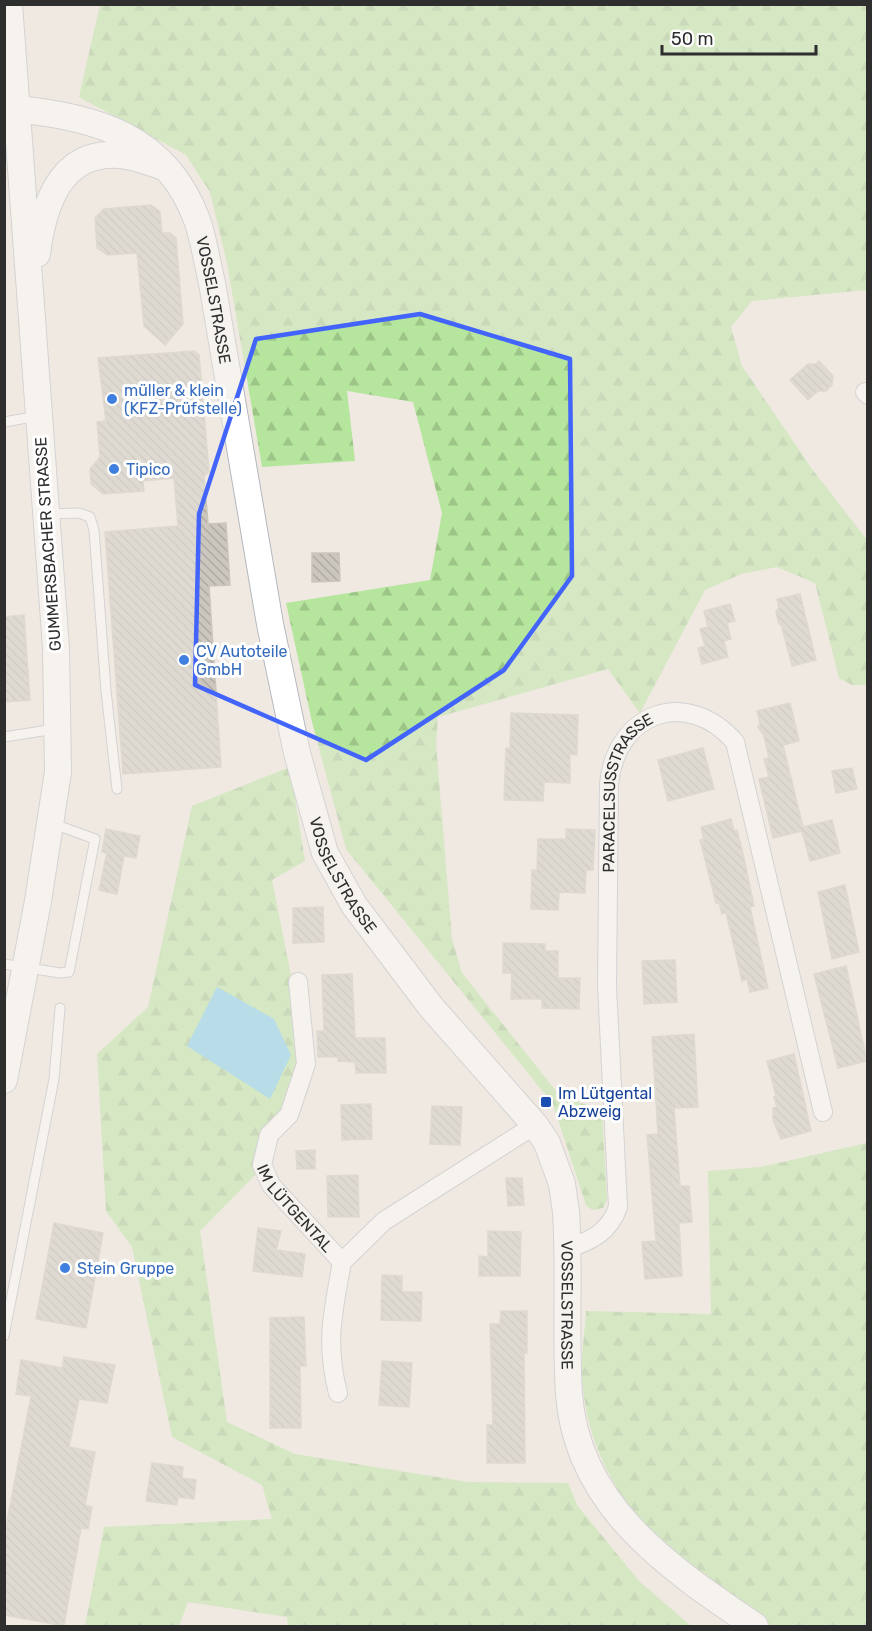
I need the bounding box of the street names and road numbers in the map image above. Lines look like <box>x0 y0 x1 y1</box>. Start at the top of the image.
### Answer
street label: VOSSELSTRASSE <box>193 234 235 365</box>
street label: GUMMERSBACHER STRASSE <box>31 436 65 652</box>
street label: PARACELSUSSTRASSE <box>599 709 656 873</box>
street label: VOSSELSTRASSE <box>306 815 381 937</box>
street label: IM LÜTGENTAL <box>253 1161 337 1256</box>
street label: VOSSELSTRASSE <box>558 1240 577 1370</box>

